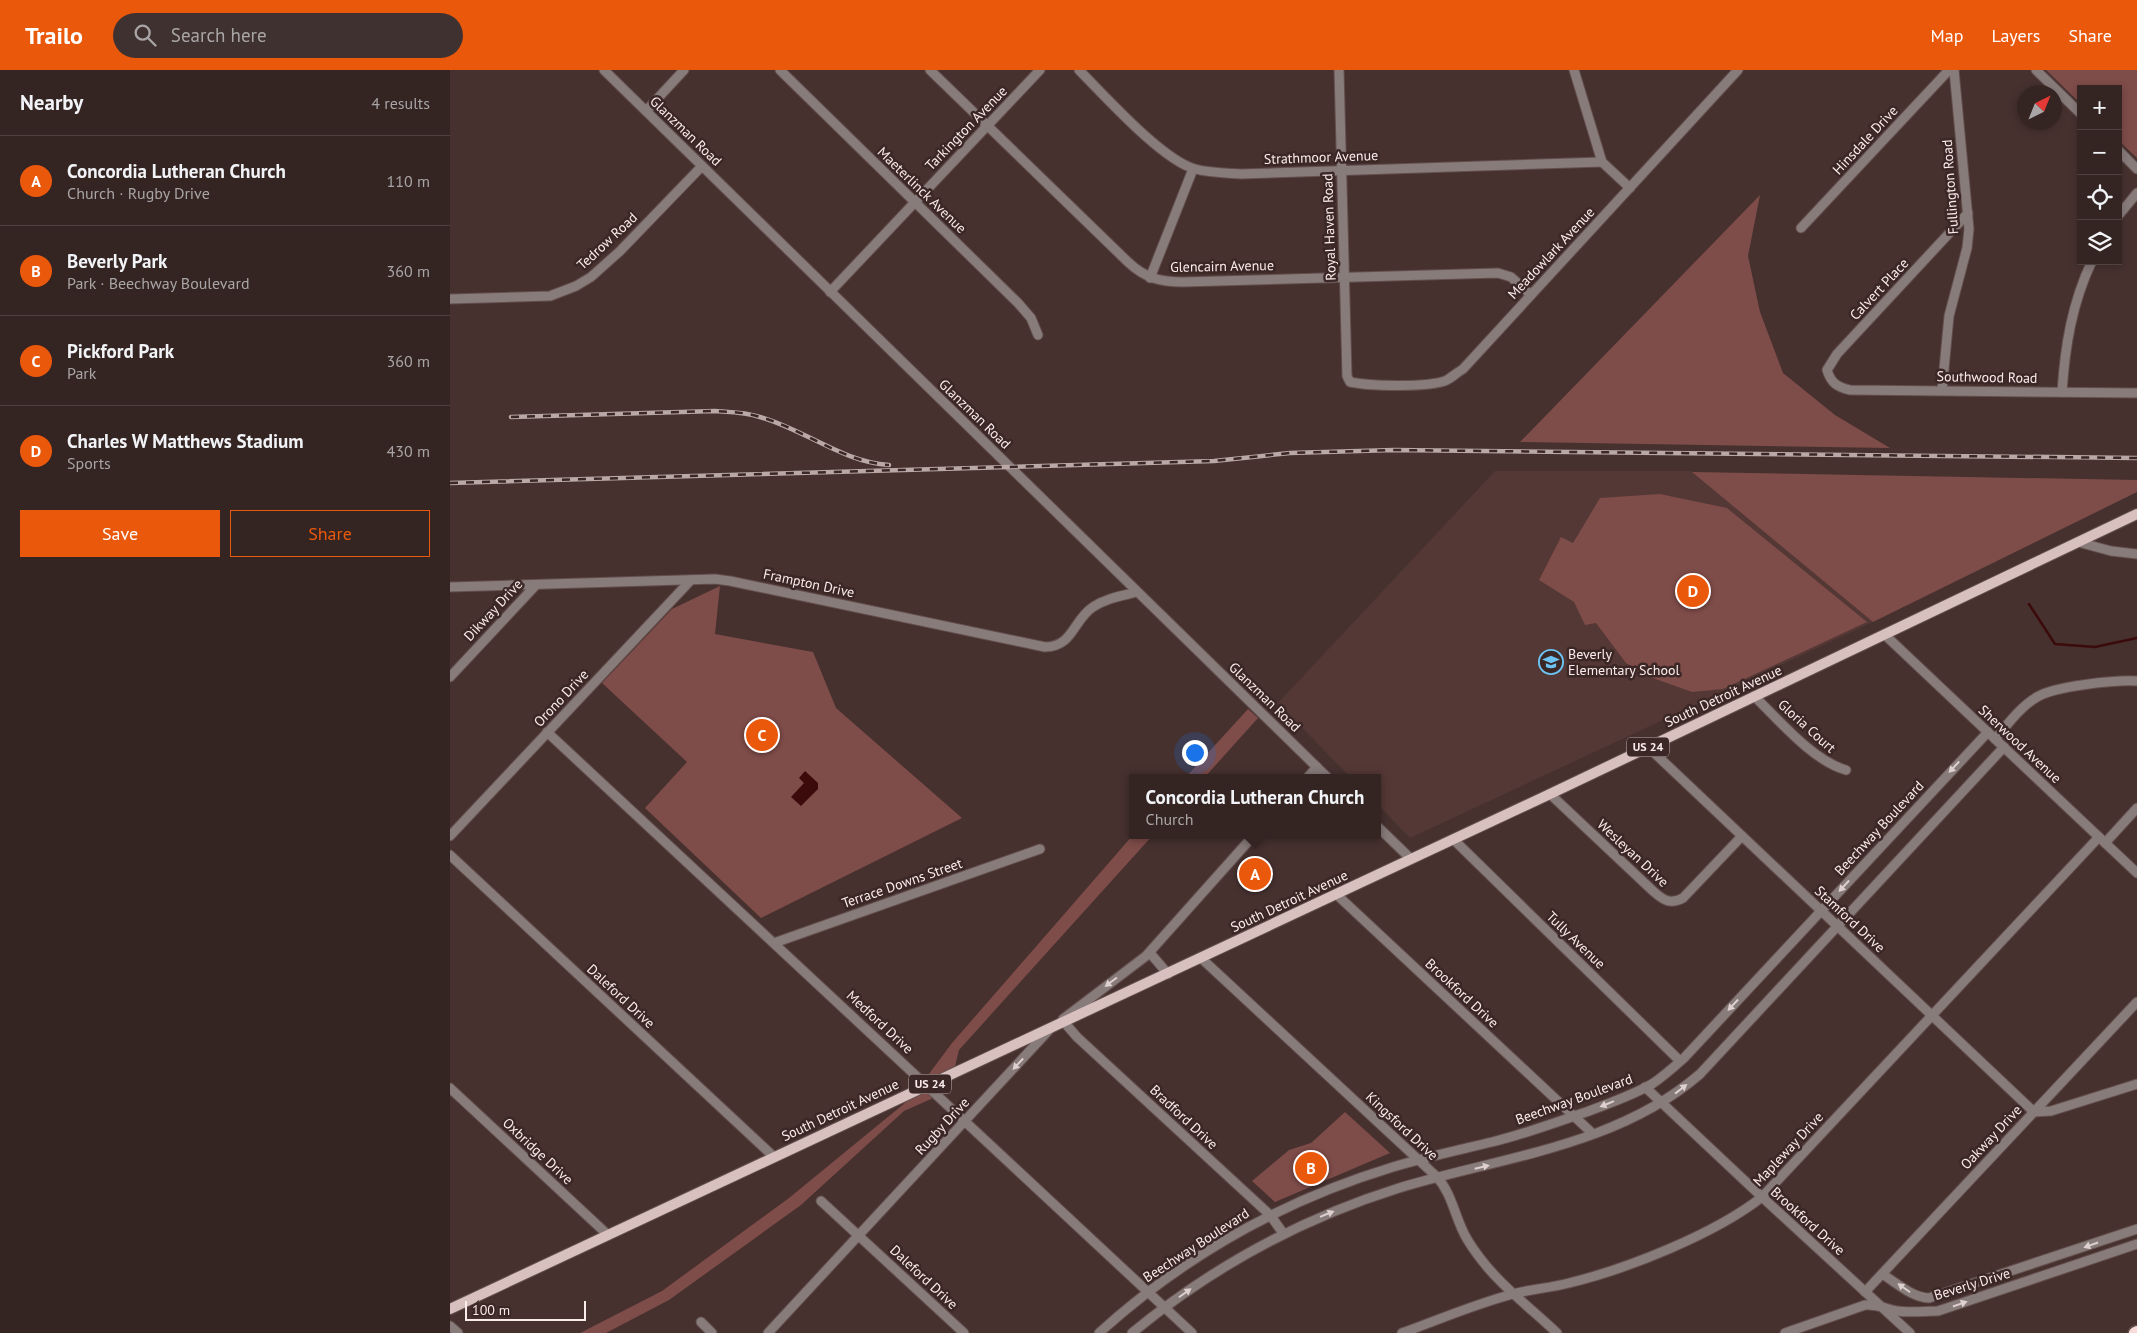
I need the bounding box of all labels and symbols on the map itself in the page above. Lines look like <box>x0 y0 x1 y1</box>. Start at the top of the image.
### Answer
street label: Tarkington Avenue <box>921 82 1011 174</box>
north arrow <box>2017 85 2062 130</box>
street label: Glanzman Road <box>646 92 726 170</box>
street label: Hinsdale Drive <box>1829 102 1901 178</box>
street label: Fullington Road <box>1938 139 1962 235</box>
street label: Maeterlinck Avenue <box>874 143 970 237</box>
street label: Strathmoor Avenue <box>1264 146 1378 168</box>
street label: Royal Haven Road <box>1318 173 1340 281</box>
street label: Meadowlark Avenue <box>1504 203 1598 303</box>
street label: Tedrow Road <box>573 208 641 274</box>
street label: Calvert Place <box>1846 254 1912 324</box>
street label: Glencairn Avenue <box>1170 256 1274 276</box>
street label: Southwood Road <box>1936 367 2038 387</box>
street label: Glanzman Road <box>935 375 1015 453</box>
street label: Frampton Drive <box>762 565 856 601</box>
pin: D <box>1677 572 1709 610</box>
street label: Dikway Drive <box>460 575 526 645</box>
place label: Beverly Elementary School <box>1568 645 1680 679</box>
school or university icon: Beverly Elementary School <box>1538 649 1564 675</box>
street label: Glanzman Road <box>1225 658 1305 736</box>
street label: South Detroit Avenue <box>1661 661 1785 731</box>
street label: Orono Drive <box>530 665 592 731</box>
street label: Gloria Court <box>1774 695 1840 757</box>
street label: Sherwood Avenue <box>1975 701 2065 787</box>
pin: C <box>746 716 778 754</box>
road number: US 24 <box>1627 738 1669 756</box>
your location <box>1182 740 1208 766</box>
one-way arrow <box>1949 761 1960 774</box>
street label: Beechway Boulevard <box>1830 777 1928 879</box>
street label: Wesleyan Drive <box>1594 815 1672 891</box>
street label: Terrace Downs Street <box>839 854 965 912</box>
pin: A <box>1239 855 1271 893</box>
street label: South Detroit Avenue <box>1228 866 1350 936</box>
one-way arrow <box>1838 880 1850 892</box>
street label: Stamford Drive <box>1811 882 1889 956</box>
street label: Tully Avenue <box>1543 907 1609 973</box>
street label: Brookford Drive <box>1422 954 1502 1032</box>
street label: Daleford Drive <box>583 960 659 1032</box>
one-way arrow <box>1105 977 1118 988</box>
street label: Medford Drive <box>843 986 917 1058</box>
one-way arrow <box>1727 999 1739 1011</box>
one-way arrow <box>1012 1057 1024 1069</box>
street label: Beechway Boulevard <box>1513 1069 1635 1129</box>
road number: US 24 <box>909 1074 951 1094</box>
street label: South Detroit Avenue <box>778 1075 902 1145</box>
street label: Bradford Drive <box>1146 1081 1222 1153</box>
one-way arrow <box>1674 1084 1687 1095</box>
street label: Kingsford Drive <box>1362 1088 1442 1164</box>
street label: Rugby Drive <box>911 1094 973 1158</box>
one-way arrow <box>1600 1100 1614 1108</box>
street label: Oakway Drive <box>1957 1101 2025 1173</box>
street label: Mapleway Drive <box>1749 1108 1827 1190</box>
street label: Oxbridge Drive <box>499 1114 577 1188</box>
pin: B <box>1295 1149 1327 1187</box>
one-way arrow <box>1474 1163 1489 1171</box>
street label: Brookford Drive <box>1767 1183 1849 1259</box>
street label: Beechway Boulevard <box>1139 1204 1253 1286</box>
one-way arrow <box>1320 1210 1334 1218</box>
street label: Daleford Drive <box>886 1241 962 1313</box>
one-way arrow <box>2083 1242 2098 1249</box>
street label: Beverly Drive <box>1932 1264 2012 1304</box>
one-way arrow <box>1898 1283 1911 1293</box>
one-way arrow <box>1178 1288 1192 1298</box>
scale bar <box>465 1298 586 1321</box>
one-way arrow <box>1953 1299 1968 1307</box>

